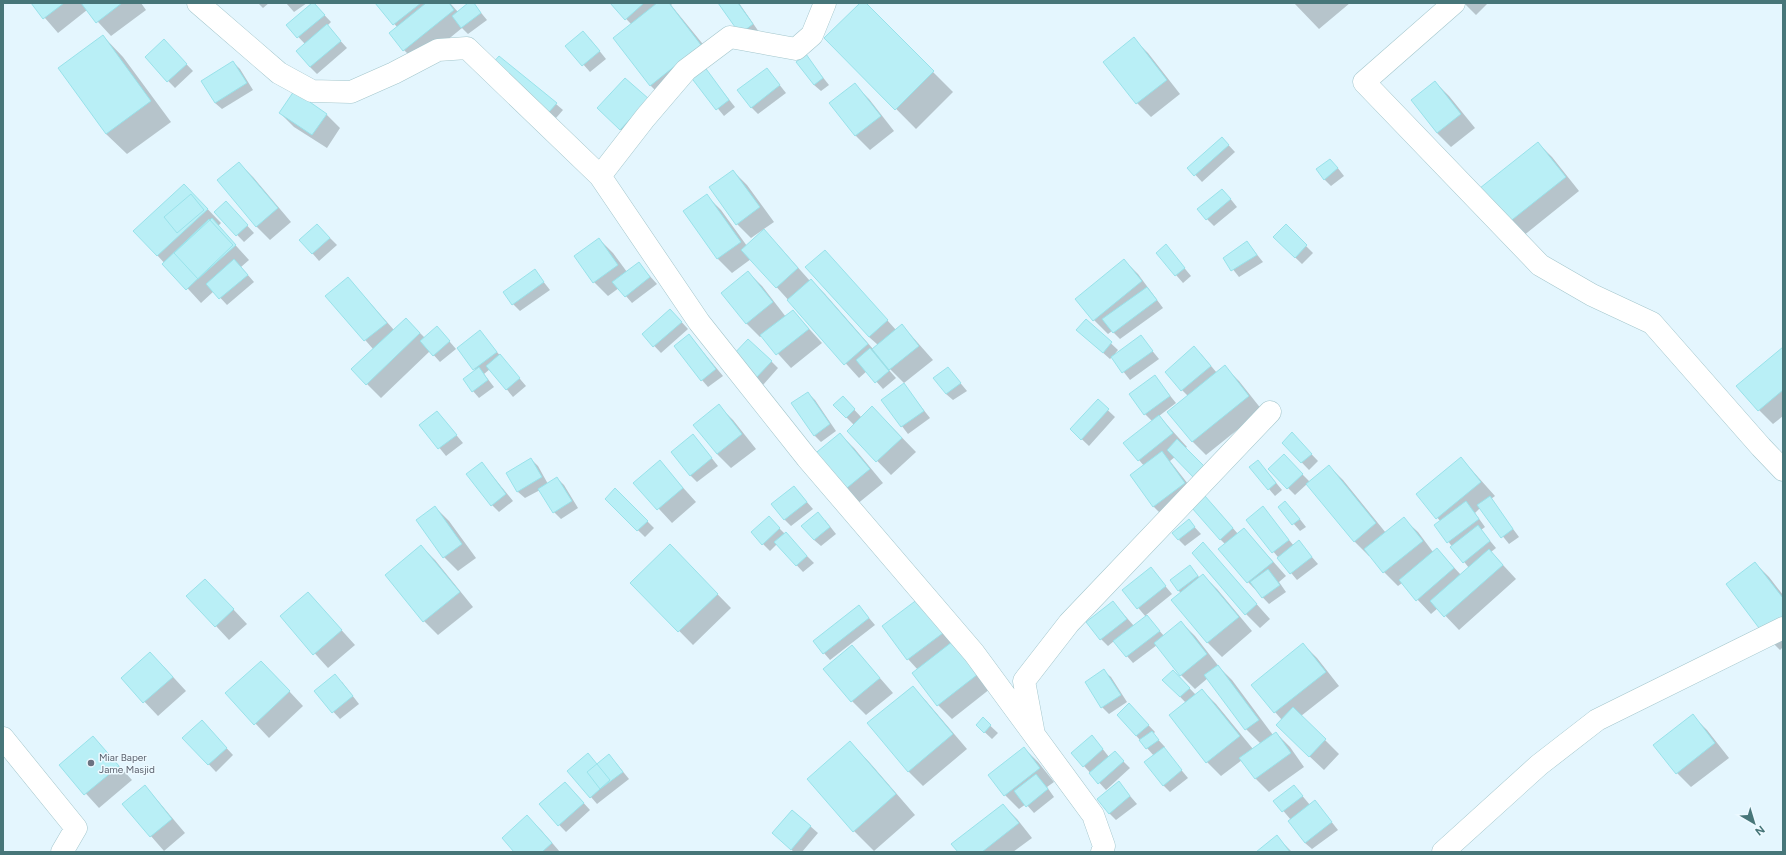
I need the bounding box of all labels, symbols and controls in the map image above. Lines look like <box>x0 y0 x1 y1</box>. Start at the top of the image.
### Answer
place label: Miar Baper Jame Masjid <box>99 751 155 776</box>
marker: Miar Baper Jame Masjid <box>86 758 96 768</box>
north arrow <box>1734 803 1774 843</box>
text: N <box>1752 823 1767 838</box>

